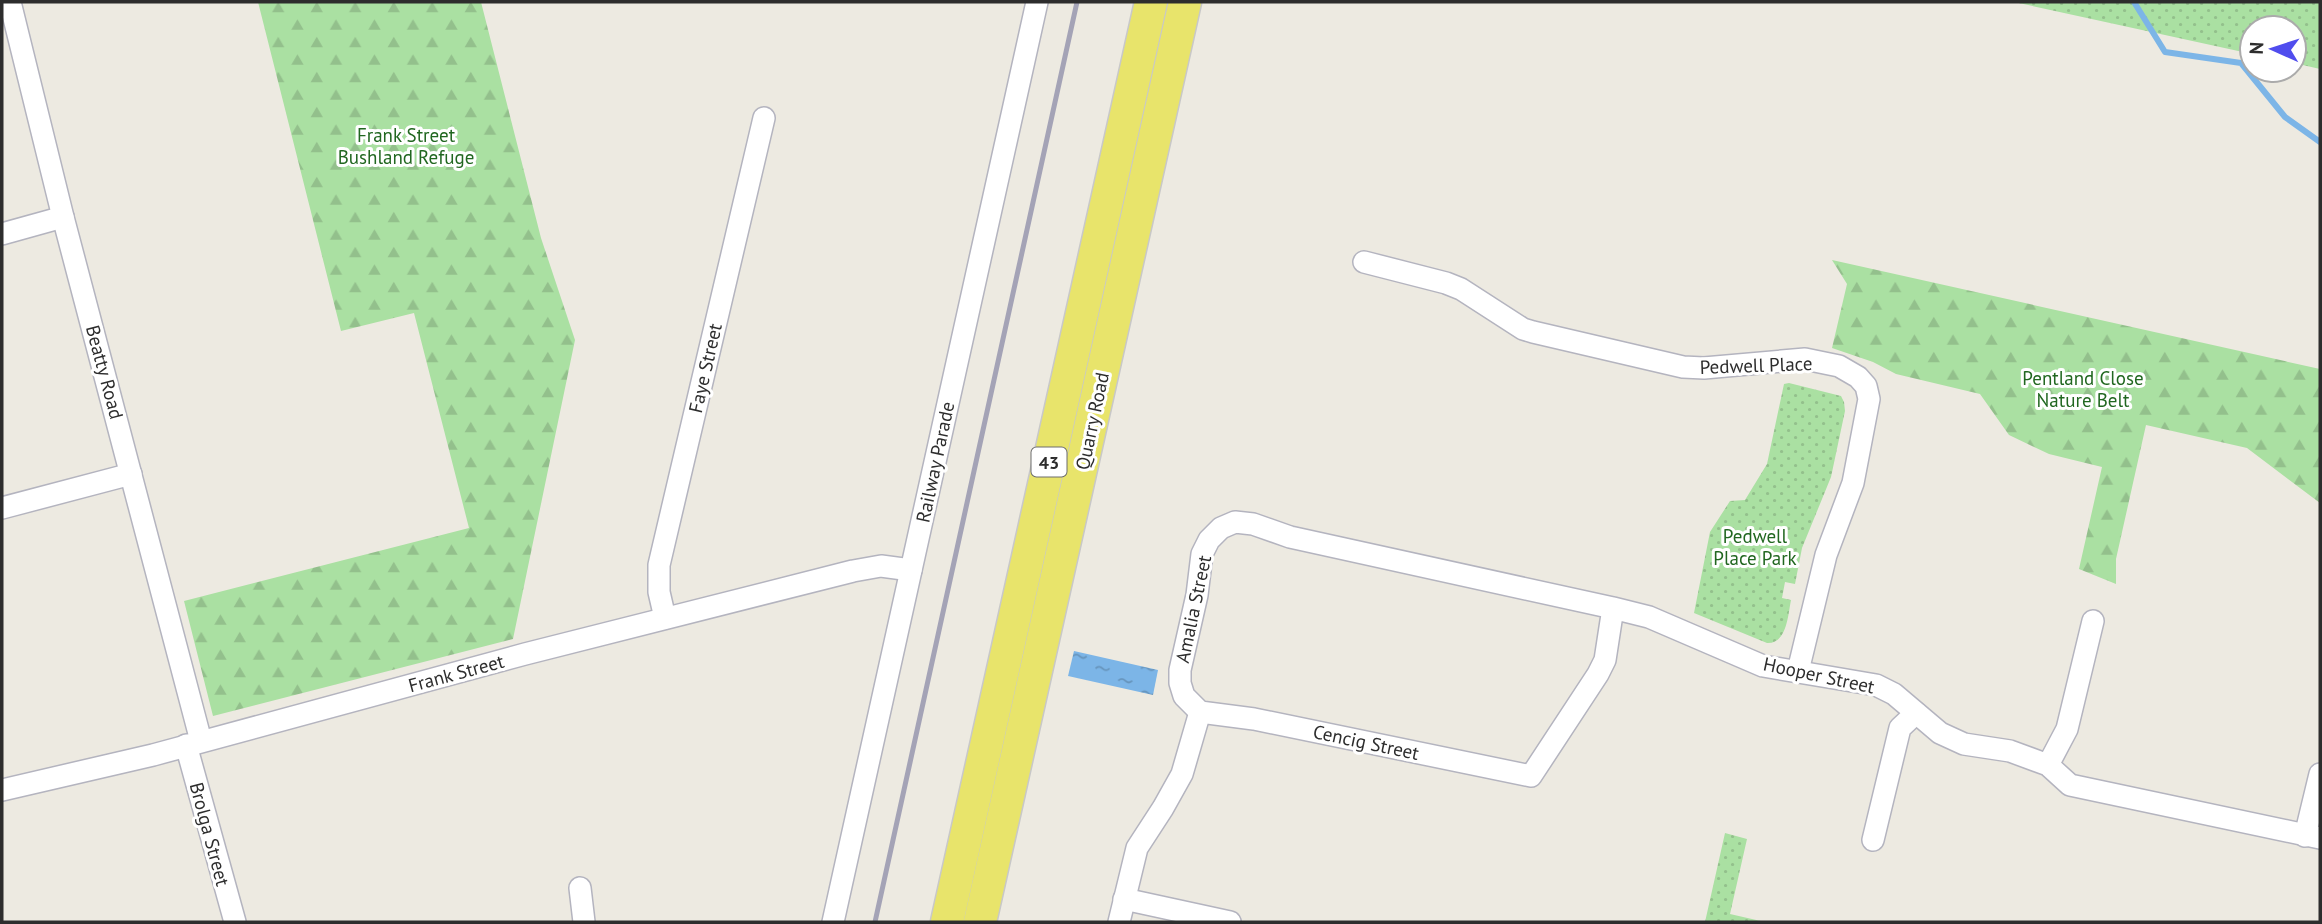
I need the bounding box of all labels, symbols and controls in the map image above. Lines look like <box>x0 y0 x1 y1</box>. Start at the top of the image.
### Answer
north arrow <box>2238 14 2308 84</box>
text: N <box>2244 41 2268 55</box>
park label: Frank Street Bushland Refuge <box>338 123 474 169</box>
street label: Faye Street <box>683 320 727 415</box>
street label: Beatty Road <box>81 322 129 422</box>
street label: Pedwell Place <box>1699 351 1813 379</box>
park label: Pentland Close Nature Belt <box>2022 366 2144 412</box>
street label: Quarry Road <box>1070 370 1114 472</box>
street label: Railway Parade <box>910 399 960 525</box>
road number: 43 <box>1032 448 1066 476</box>
park label: Pedwell Place Park <box>1713 524 1797 570</box>
street label: Amalia Street <box>1170 552 1216 665</box>
street label: Frank Street <box>405 649 507 697</box>
street label: Hooper Street <box>1761 652 1877 699</box>
street label: Cencig Street <box>1311 719 1422 765</box>
street label: Brolga Street <box>185 779 236 889</box>

